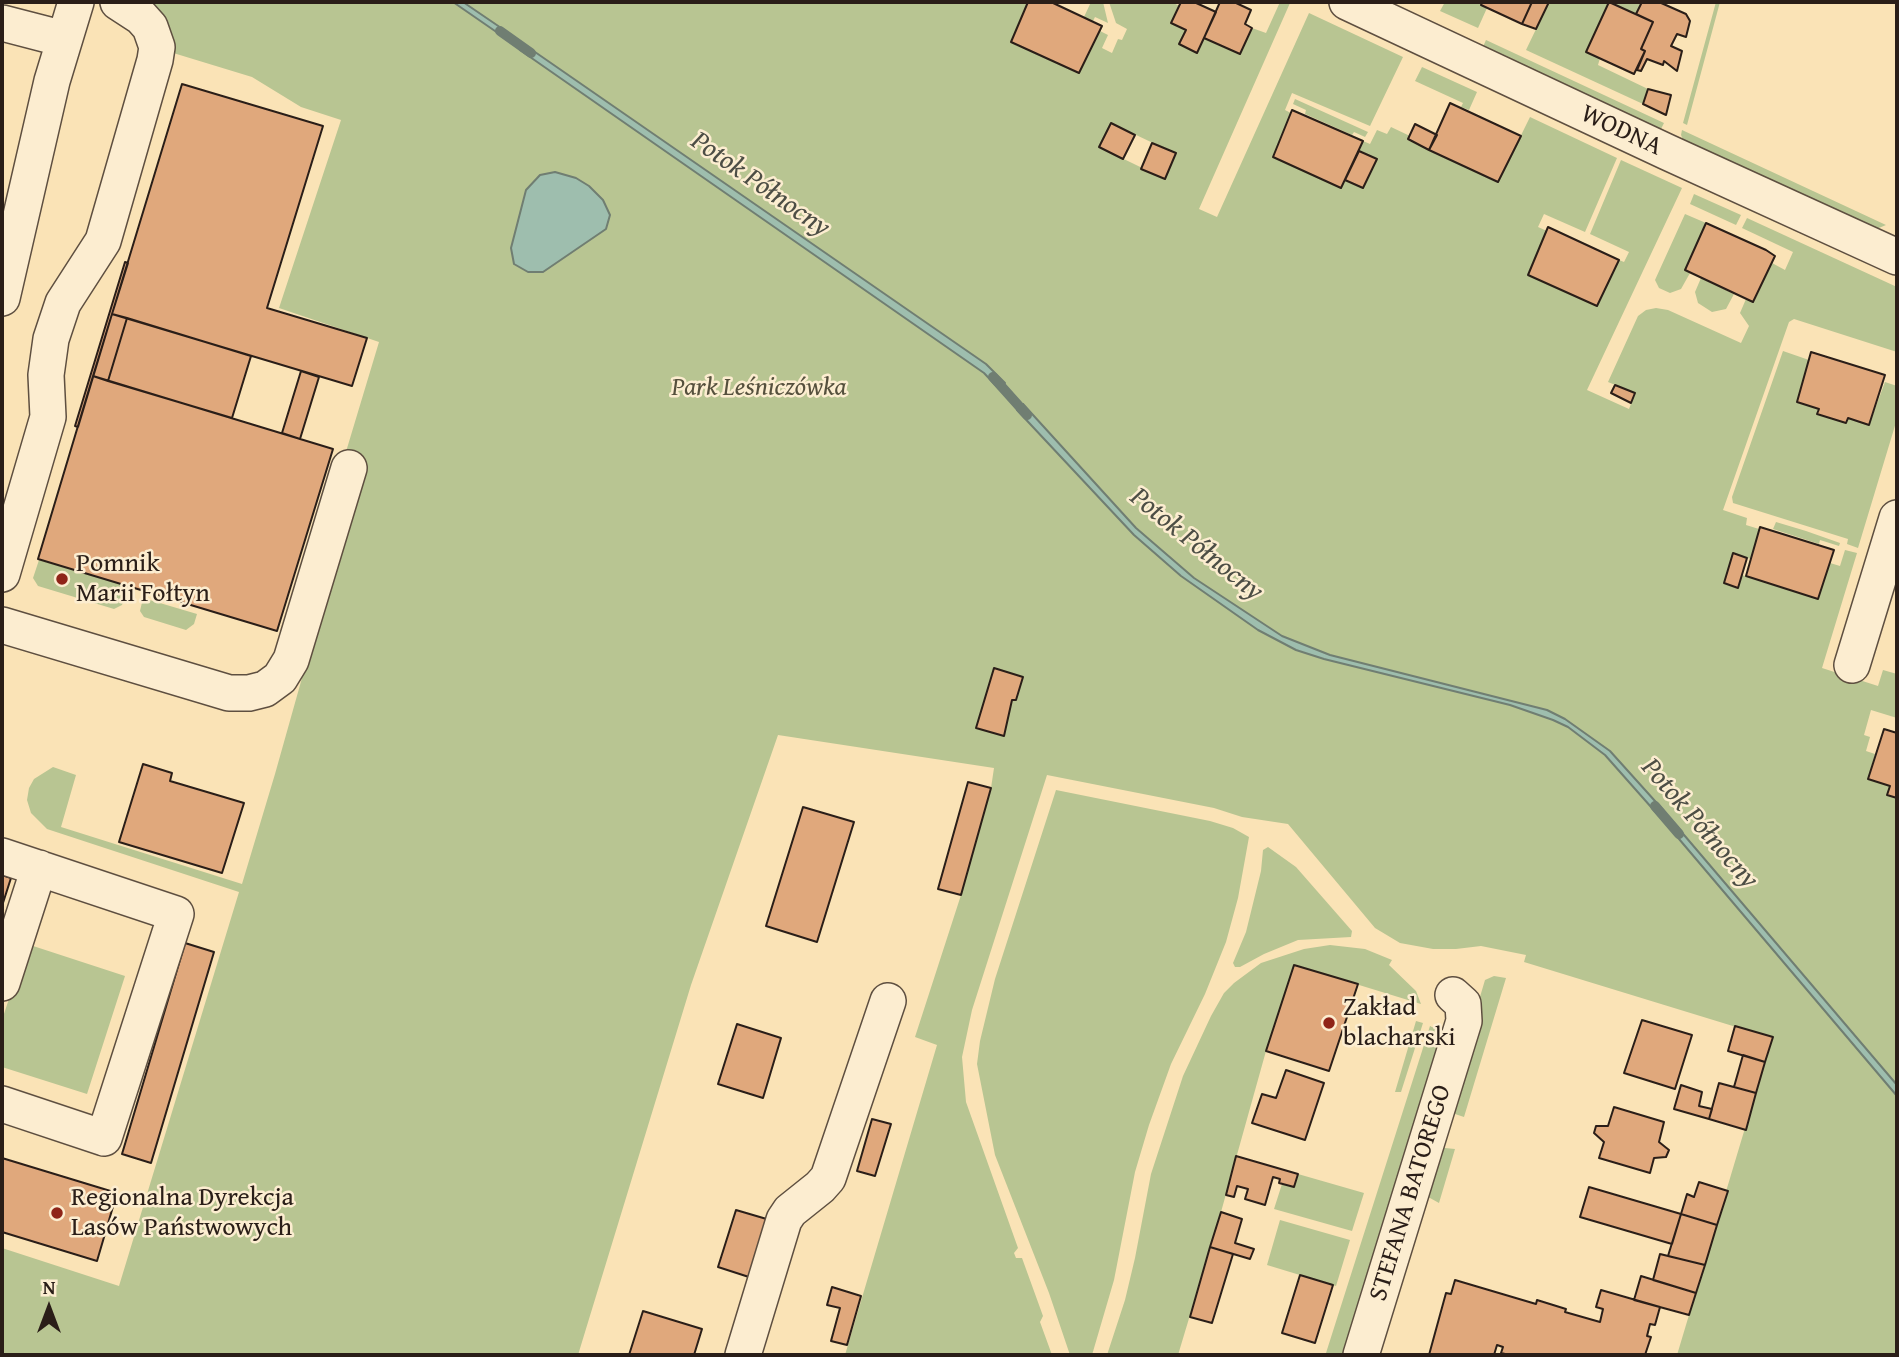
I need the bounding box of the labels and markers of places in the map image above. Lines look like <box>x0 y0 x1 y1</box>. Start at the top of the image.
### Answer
place label: Pomnik Marii Fołtyn <box>76 548 210 610</box>
marker: Pomnik Marii Fołtyn <box>54 571 70 587</box>
place label: Zakład blacharski <box>1343 992 1456 1054</box>
marker: Zakład blacharski <box>1321 1015 1337 1031</box>
place label: Regionalna Dyrekcja Lasów Państwowych <box>71 1182 294 1244</box>
marker: Regionalna Dyrekcja Lasów Państwowych <box>49 1205 65 1221</box>

